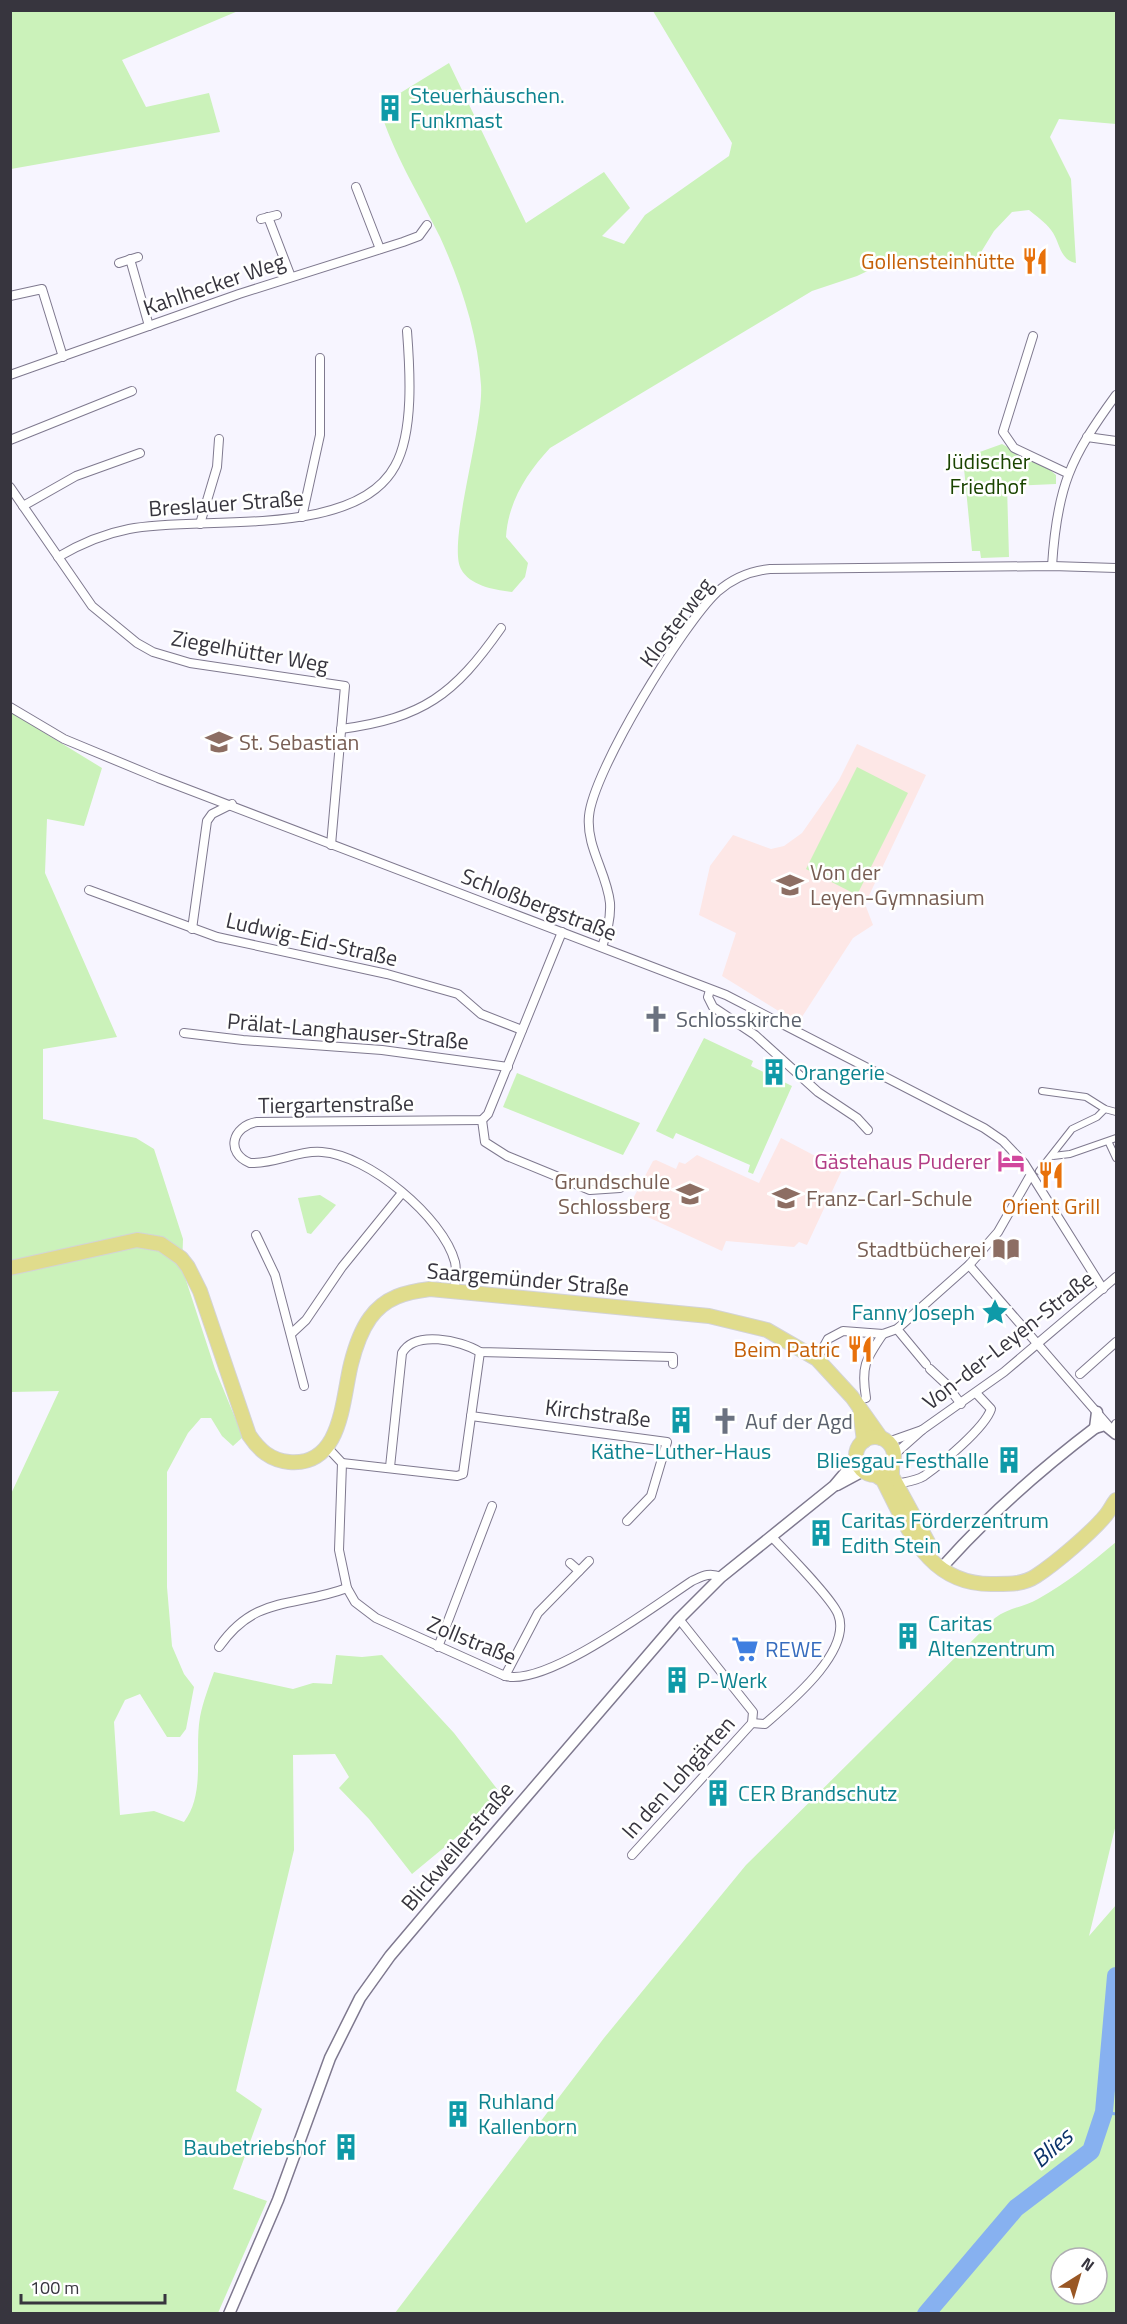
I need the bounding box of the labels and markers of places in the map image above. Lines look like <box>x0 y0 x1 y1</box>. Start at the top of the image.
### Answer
place label: Steuerhäuschen. Funkmast <box>410 78 565 137</box>
building icon: Steuerhäuschen. Funkmast <box>375 93 405 123</box>
place label: Gollensteinhütte <box>861 244 1015 278</box>
restaurant icon: Gollensteinhütte <box>1020 246 1050 276</box>
place label: St. Sebastian <box>239 725 359 759</box>
school or university icon: St. Sebastian <box>204 727 234 757</box>
place label: Von der Leyen-Gymnasium <box>810 855 985 914</box>
school or university icon: Von der Leyen-Gymnasium <box>775 870 805 900</box>
place label: Schlosskirche <box>676 1002 802 1036</box>
church icon: Schlosskirche <box>641 1004 671 1034</box>
place label: Orangerie <box>794 1055 885 1089</box>
building icon: Orangerie <box>759 1057 789 1087</box>
place label: Gästehaus Puderer <box>814 1144 991 1178</box>
hotel icon: Gästehaus Puderer <box>996 1146 1026 1176</box>
restaurant icon: Orient Grill <box>1036 1160 1066 1190</box>
place label: Grundschule Schlossberg <box>554 1164 670 1223</box>
school or university icon: Grundschule Schlossberg <box>675 1179 705 1209</box>
place label: Franz-Carl-Schule <box>806 1181 972 1215</box>
school or university icon: Franz-Carl-Schule <box>771 1183 801 1213</box>
place label: Orient Grill <box>1002 1189 1100 1223</box>
place label: Stadtbücherei <box>857 1232 986 1266</box>
library icon: Stadtbücherei <box>991 1234 1021 1264</box>
place label: Fanny Joseph <box>852 1295 975 1329</box>
place icon: Fanny Joseph <box>980 1297 1010 1327</box>
place label: Beim Patric <box>734 1332 840 1366</box>
restaurant icon: Beim Patric <box>845 1334 875 1364</box>
place label: Auf der Agd <box>745 1404 853 1438</box>
building icon: Käthe-Luther-Haus <box>666 1405 696 1435</box>
church icon: Auf der Agd <box>710 1406 740 1436</box>
place label: Käthe-Luther-Haus <box>591 1434 771 1468</box>
place label: Bliesgau-Festhalle <box>816 1443 989 1477</box>
building icon: Bliesgau-Festhalle <box>994 1445 1024 1475</box>
place label: Caritas Förderzentrum Edith Stein <box>841 1503 1049 1562</box>
building icon: Caritas Förderzentrum Edith Stein <box>806 1518 836 1548</box>
place label: Caritas Altenzentrum <box>928 1606 1055 1665</box>
building icon: Caritas Altenzentrum <box>893 1621 923 1651</box>
place label: REWE <box>765 1632 822 1666</box>
supermarket icon: REWE <box>730 1634 760 1664</box>
place label: P-Werk <box>697 1663 768 1697</box>
building icon: P-Werk <box>662 1665 692 1695</box>
place label: CER Brandschutz <box>738 1776 897 1810</box>
building icon: CER Brandschutz <box>703 1778 733 1808</box>
place label: Ruhland Kallenborn <box>478 2084 577 2143</box>
building icon: Ruhland Kallenborn <box>443 2099 473 2129</box>
place label: Baubetriebshof <box>183 2130 327 2164</box>
building icon: Baubetriebshof <box>331 2132 361 2162</box>

